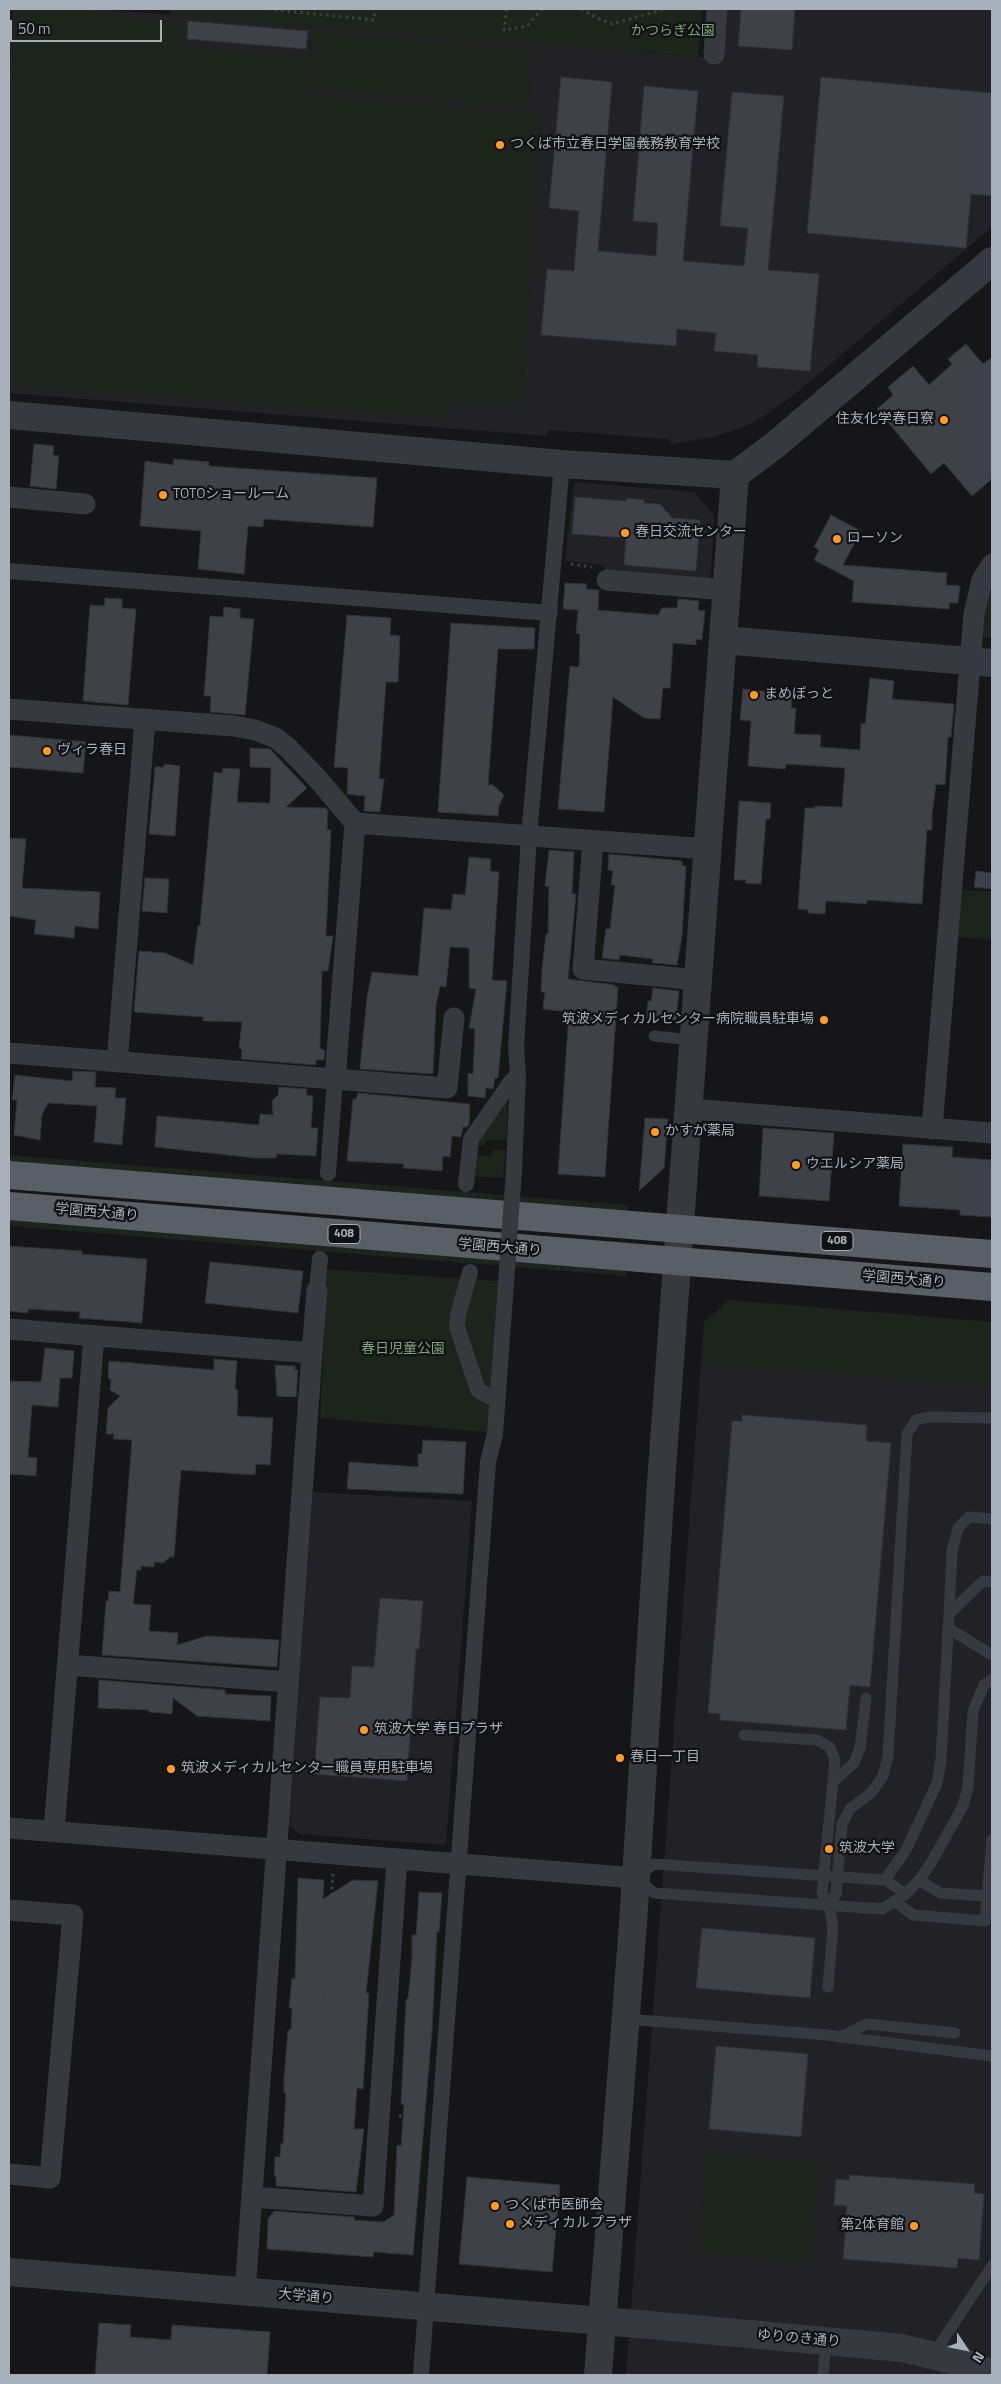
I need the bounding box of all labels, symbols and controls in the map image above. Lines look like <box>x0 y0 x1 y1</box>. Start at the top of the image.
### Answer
scale bar <box>12 10 165 42</box>
text: 50 m <box>18 17 51 40</box>
park label: かつらぎ公園 <box>631 24 715 40</box>
place label: つくば市立春日学園義務教育学校 <box>510 137 720 153</box>
marker: つくば市立春日学園義務教育学校 <box>494 139 506 151</box>
place label: 住友化学春日寮 <box>836 412 934 428</box>
marker: 住友化学春日寮 <box>938 414 950 426</box>
place label: TOTOショールーム <box>173 487 289 503</box>
marker: TOTOショールーム <box>157 489 169 501</box>
place label: 春日交流センター <box>635 525 747 541</box>
marker: 春日交流センター <box>619 527 631 539</box>
place label: ローソン <box>847 531 903 547</box>
marker: ローソン <box>831 533 843 545</box>
place label: まめぽっと <box>764 687 834 703</box>
marker: まめぽっと <box>748 689 760 701</box>
place label: ヴィラ春日 <box>57 743 127 759</box>
marker: ヴィラ春日 <box>41 745 53 757</box>
place label: 筑波メディカルセンター病院職員駐車場 <box>562 1012 814 1028</box>
marker: 筑波メディカルセンター病院職員駐車場 <box>818 1014 830 1026</box>
place label: かすが薬局 <box>665 1124 735 1140</box>
marker: かすが薬局 <box>649 1126 661 1138</box>
place label: ウエルシア薬局 <box>806 1157 904 1173</box>
marker: ウエルシア薬局 <box>790 1159 802 1171</box>
street label: 学園西大通り <box>54 1201 140 1225</box>
road number: 408 <box>328 1224 360 1244</box>
road number: 408 <box>821 1232 853 1250</box>
street label: 学園西大通り <box>457 1236 543 1260</box>
street label: 学園西大通り <box>861 1268 947 1292</box>
park label: 春日児童公園 <box>361 1342 445 1358</box>
place label: 筑波大学 春日プラザ <box>374 1722 503 1738</box>
marker: 筑波大学 春日プラザ <box>358 1724 370 1736</box>
place label: 春日一丁目 <box>630 1750 700 1766</box>
marker: 春日一丁目 <box>614 1752 626 1764</box>
place label: 筑波メディカルセンター職員専用駐車場 <box>181 1761 433 1777</box>
marker: 筑波メディカルセンター職員専用駐車場 <box>165 1763 177 1775</box>
place label: 筑波大学 <box>839 1841 895 1857</box>
marker: 筑波大学 <box>823 1843 835 1855</box>
place label: つくば市医師会 <box>505 2198 603 2214</box>
marker: つくば市医師会 <box>489 2200 501 2212</box>
place label: メディカルプラザ <box>520 2216 632 2232</box>
marker: メディカルプラザ <box>504 2218 516 2230</box>
place label: 第2体育館 <box>840 2218 904 2234</box>
marker: 第2体育館 <box>908 2220 920 2232</box>
street label: 大学通り <box>277 2286 335 2308</box>
north arrow <box>941 2324 991 2374</box>
street label: ゆりのき通り <box>756 2327 842 2351</box>
text: N <box>967 2348 990 2368</box>

